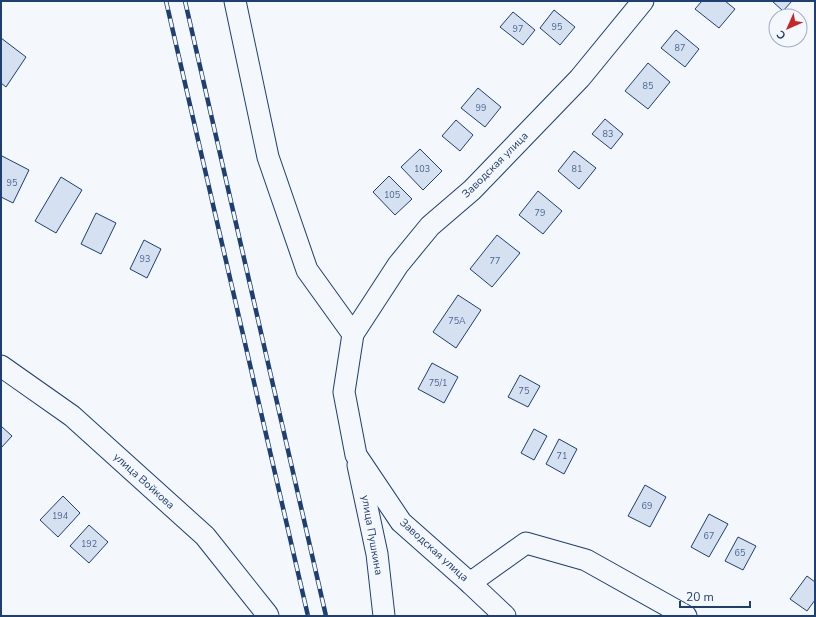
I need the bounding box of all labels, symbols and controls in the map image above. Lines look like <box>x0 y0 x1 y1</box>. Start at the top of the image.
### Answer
north arrow <box>768 8 808 48</box>
house number: 95 <box>552 21 562 33</box>
house number: 97 <box>513 23 523 35</box>
text: С <box>773 26 789 43</box>
house number: 87 <box>675 42 685 54</box>
house number: 85 <box>643 80 653 92</box>
house number: 99 <box>476 102 486 114</box>
house number: 83 <box>603 128 613 140</box>
street label: Заводская улица <box>459 129 531 201</box>
house number: 103 <box>414 163 430 175</box>
house number: 81 <box>572 163 582 175</box>
house number: 95 <box>7 177 17 189</box>
house number: 105 <box>384 189 400 201</box>
house number: 79 <box>535 207 545 219</box>
house number: 93 <box>140 253 150 265</box>
house number: 77 <box>490 255 500 267</box>
house number: 75А <box>448 315 466 327</box>
house number: 75/1 <box>429 377 447 389</box>
house number: 75 <box>519 385 529 397</box>
street label: улица Войкова <box>110 449 178 513</box>
house number: 71 <box>557 450 567 462</box>
street label: улица Пушкина <box>358 494 386 576</box>
house number: 69 <box>642 500 652 512</box>
house number: 194 <box>52 510 69 522</box>
street label: Заводская улица <box>396 515 472 585</box>
house number: 67 <box>704 530 714 542</box>
house number: 192 <box>81 538 97 550</box>
house number: 65 <box>735 547 745 559</box>
scale bar <box>680 583 750 609</box>
text: 20 m <box>686 589 714 605</box>

